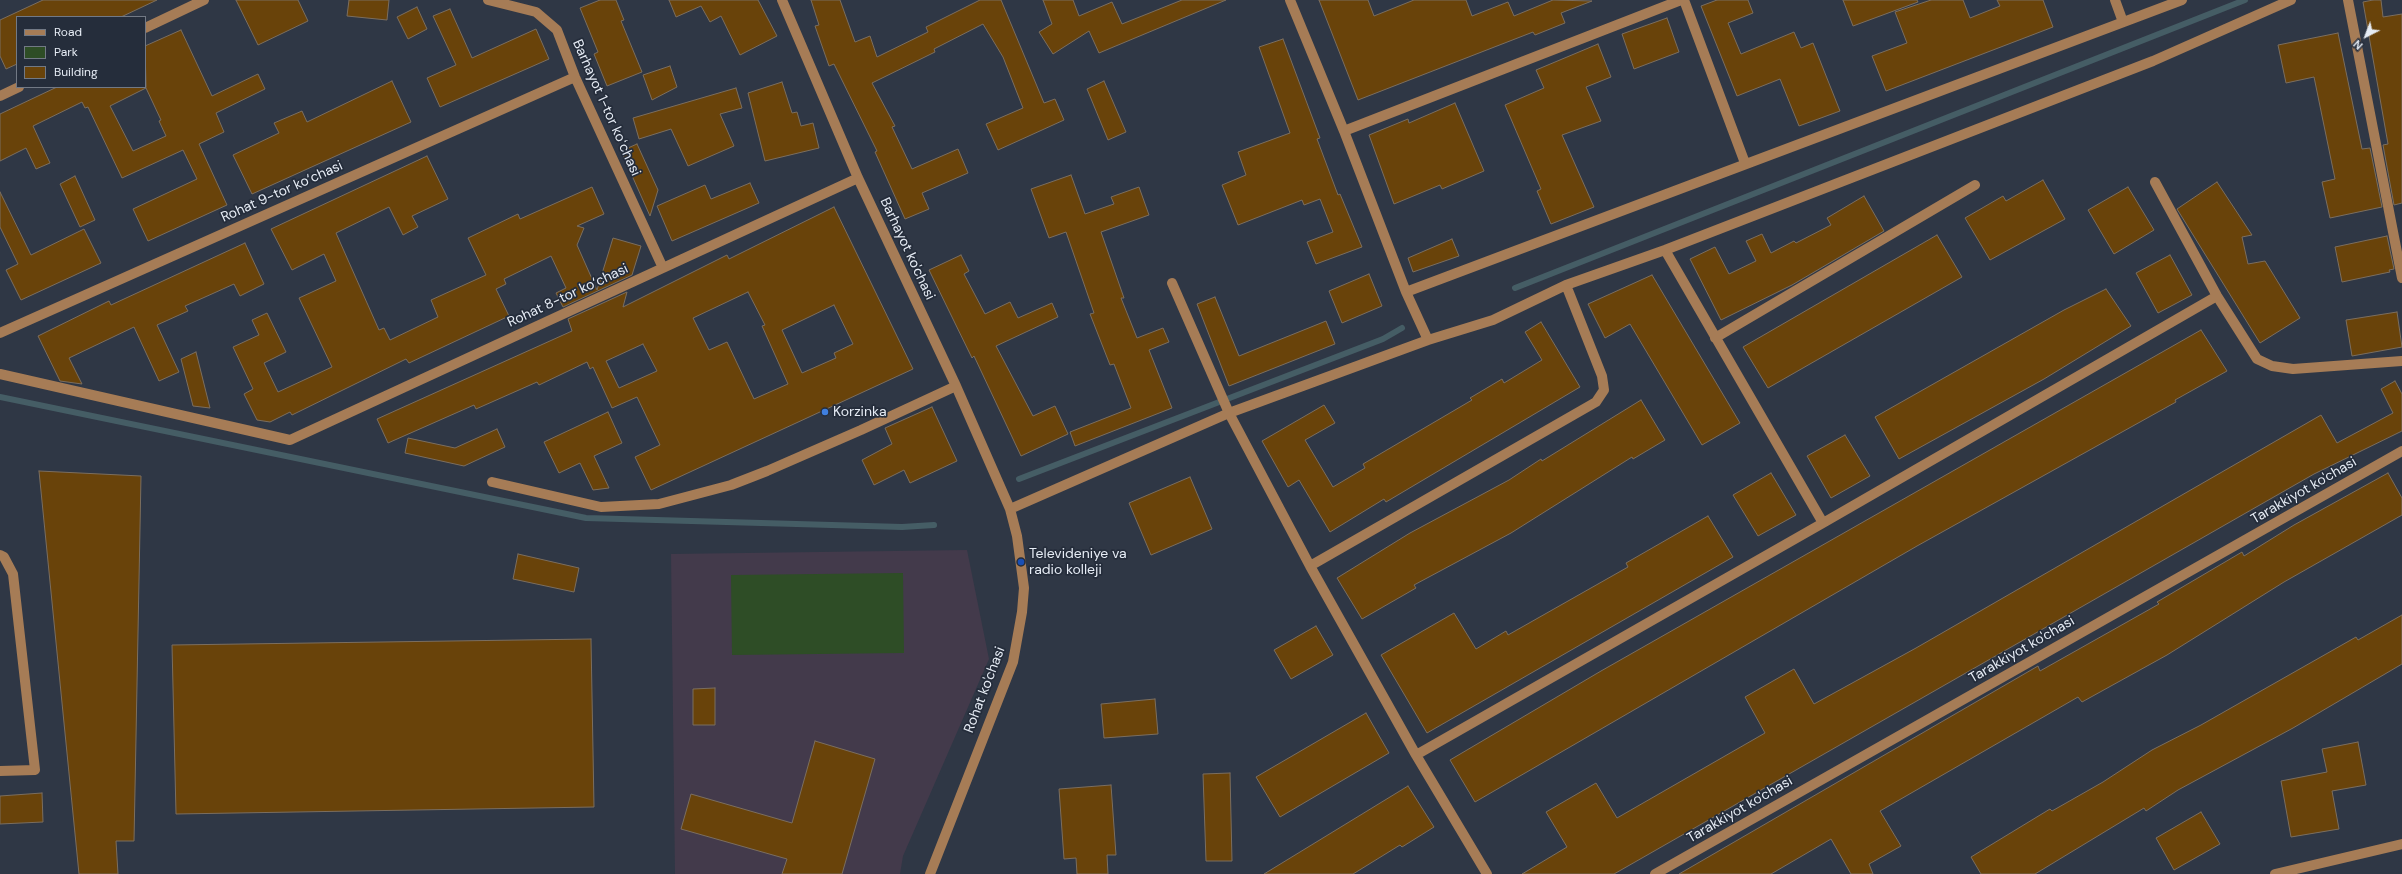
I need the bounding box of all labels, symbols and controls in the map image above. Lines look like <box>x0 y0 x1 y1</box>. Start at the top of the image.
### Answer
legend <box>16 16 146 88</box>
north arrow <box>2346 16 2386 56</box>
text: Road <box>54 24 82 40</box>
street label: Barhayot 1-tor koʻchasi <box>568 37 644 179</box>
text: N <box>2350 37 2366 53</box>
text: Park <box>54 44 78 60</box>
text: Building <box>54 64 98 80</box>
street label: Rohat 9-tor ko‘chasi <box>218 158 346 226</box>
street label: Barhayot ko'chasi <box>876 195 938 303</box>
street label: Rohat 8-tor ko‘chasi <box>505 261 631 331</box>
place label: Korzinka <box>833 404 887 420</box>
marker: Korzinka <box>820 407 830 417</box>
street label: Tarakkiyot ko'chasi <box>2248 454 2360 528</box>
place label: Televideniye va radio kolleji <box>1029 546 1127 578</box>
marker: Televideniye va radio kolleji <box>1016 557 1026 567</box>
street label: Tarakkiyot ko'chasi <box>1966 613 2078 687</box>
street label: Rohat ko'chasi <box>961 645 1009 735</box>
street label: Tarakkiyot ko'chasi <box>1684 773 1796 847</box>

